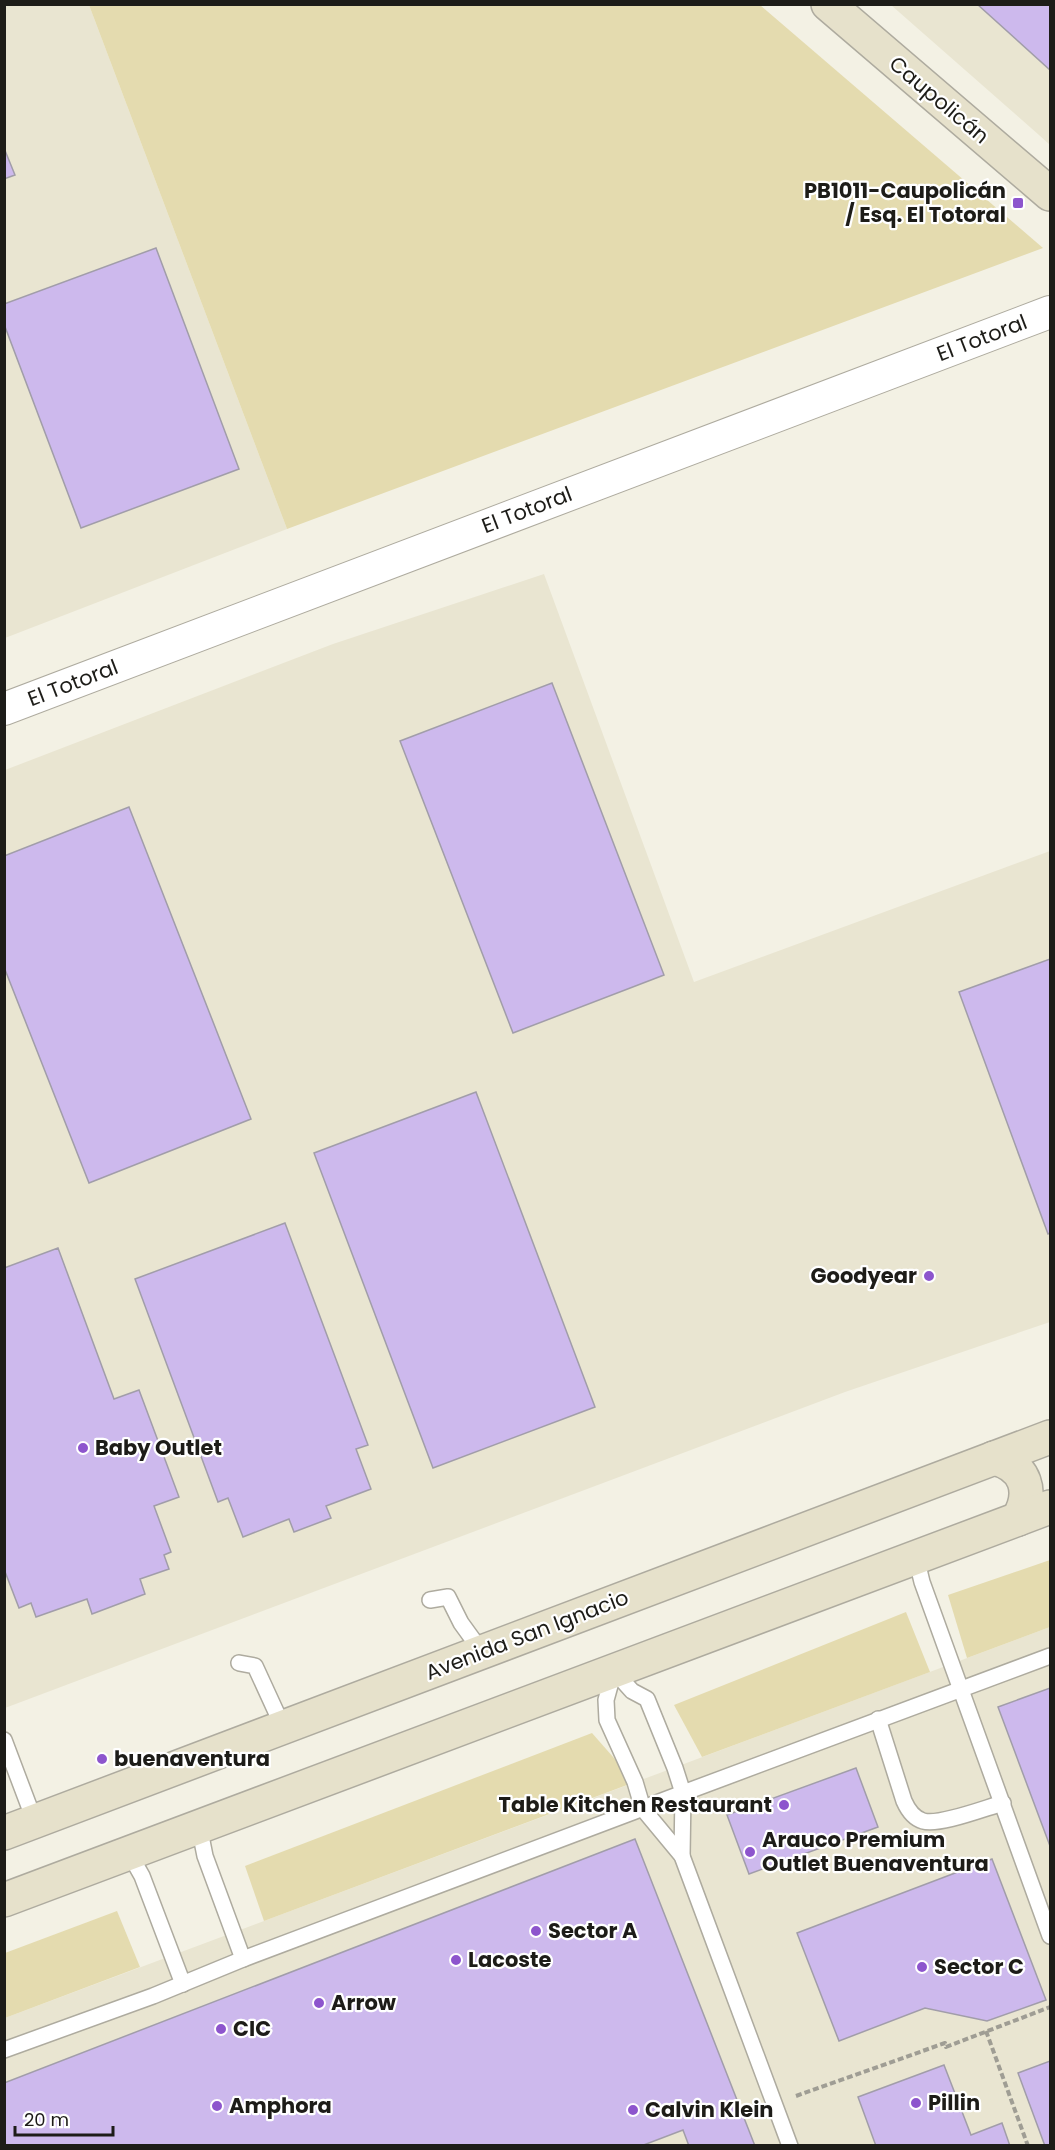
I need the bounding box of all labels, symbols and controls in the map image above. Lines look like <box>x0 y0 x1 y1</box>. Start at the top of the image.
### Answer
street label: Caupolicán <box>883 49 995 150</box>
place label: PB1011-Caupolicán / Esq. El Totoral <box>804 176 1006 229</box>
marker: PB1011-Caupolicán / Esq. El Totoral <box>1011 196 1025 210</box>
street label: El Totoral <box>932 307 1031 368</box>
street label: El Totoral <box>477 479 576 540</box>
street label: El Totoral <box>23 652 122 713</box>
place label: Goodyear <box>811 1261 917 1290</box>
marker: Goodyear <box>922 1269 936 1283</box>
place label: Baby Outlet <box>95 1433 222 1462</box>
marker: Baby Outlet <box>76 1441 90 1455</box>
street label: Avenida San Ignacio <box>421 1582 633 1687</box>
place label: buenaventura <box>114 1744 270 1773</box>
marker: buenaventura <box>95 1752 109 1766</box>
place label: Table Kitchen Restaurant <box>499 1790 772 1819</box>
marker: Table Kitchen Restaurant <box>777 1798 791 1812</box>
place label: Arauco Premium Outlet Buenaventura <box>762 1825 989 1878</box>
marker: Arauco Premium Outlet Buenaventura <box>743 1845 757 1859</box>
place label: Sector A <box>548 1916 638 1945</box>
marker: Sector A <box>529 1924 543 1938</box>
place label: Lacoste <box>468 1945 552 1974</box>
place label: Sector C <box>934 1952 1024 1981</box>
marker: Lacoste <box>449 1953 463 1967</box>
marker: Sector C <box>915 1960 929 1974</box>
place label: Arrow <box>331 1988 397 2017</box>
marker: Arrow <box>312 1996 326 2010</box>
place label: CIC <box>233 2014 271 2043</box>
marker: CIC <box>214 2022 228 2036</box>
place label: Pillin <box>928 2088 980 2117</box>
place label: Amphora <box>229 2091 332 2120</box>
place label: Calvin Klein <box>645 2095 774 2124</box>
marker: Pillin <box>909 2096 923 2110</box>
scale bar <box>15 2099 112 2137</box>
marker: Amphora <box>210 2099 224 2113</box>
marker: Calvin Klein <box>626 2103 640 2117</box>
text: 20 m <box>24 2107 69 2132</box>

